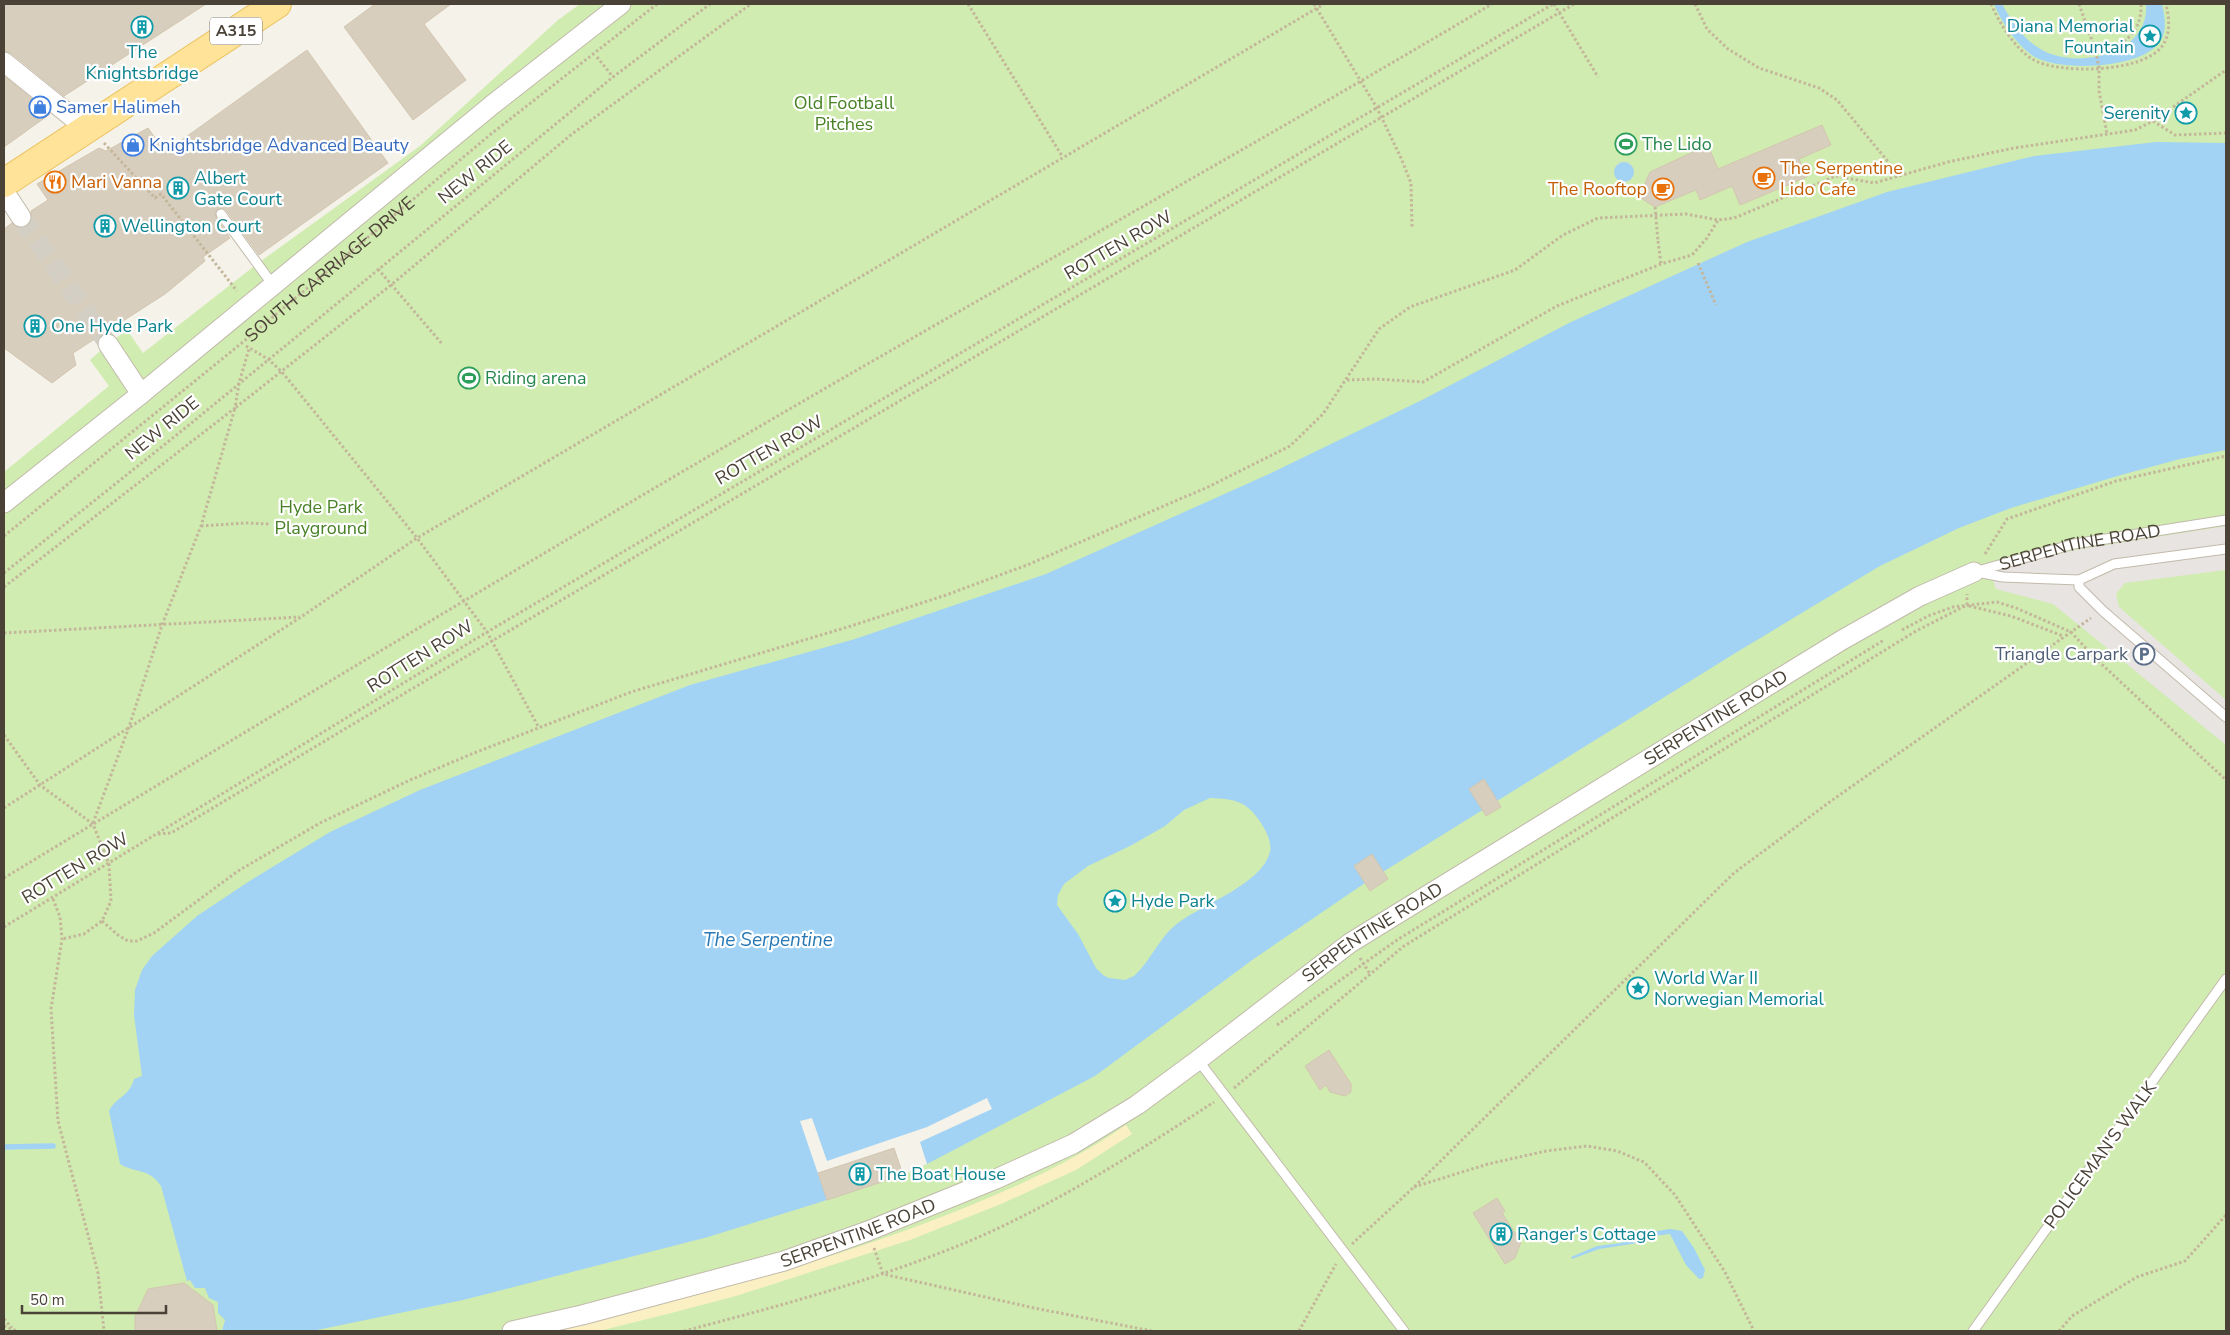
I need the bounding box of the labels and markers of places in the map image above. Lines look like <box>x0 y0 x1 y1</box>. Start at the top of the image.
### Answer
place label: Diana Memorial Fountain <box>2007 14 2135 59</box>
building icon: The Knightsbridge <box>130 15 154 39</box>
place icon: Diana Memorial Fountain <box>2138 24 2162 48</box>
place label: The Knightsbridge <box>85 40 199 85</box>
shop icon: Samer Halimeh <box>28 95 52 119</box>
place label: Samer Halimeh <box>56 95 181 119</box>
place label: Serenity <box>2103 101 2171 125</box>
place icon: Serenity <box>2174 101 2198 125</box>
sports icon: The Lido <box>1614 132 1638 156</box>
place label: The Lido <box>1642 132 1712 156</box>
shop icon: Knightsbridge Advanced Beauty <box>121 133 145 157</box>
place label: Knightsbridge Advanced Beauty <box>149 133 410 157</box>
place label: The Serpentine Lido Cafe <box>1780 156 1903 201</box>
place label: Albert Gate Court <box>194 166 283 211</box>
cafe icon: The Serpentine Lido Cafe <box>1752 166 1776 190</box>
restaurant icon: Mari Vanna <box>43 170 67 194</box>
place label: Mari Vanna <box>71 170 162 194</box>
building icon: Albert Gate Court <box>166 176 190 200</box>
place label: The Rooftop <box>1548 177 1647 201</box>
cafe icon: The Rooftop <box>1651 177 1675 201</box>
building icon: Wellington Court <box>93 214 117 238</box>
place label: Wellington Court <box>121 214 262 238</box>
building icon: One Hyde Park <box>23 314 47 338</box>
place label: One Hyde Park <box>51 314 174 338</box>
sports icon: Riding arena <box>457 366 481 390</box>
place label: Riding arena <box>485 366 587 390</box>
place label: Triangle Carpark <box>1995 642 2129 666</box>
parking icon: Triangle Carpark <box>2132 642 2156 666</box>
place icon: Hyde Park <box>1103 889 1127 913</box>
place label: Hyde Park <box>1131 889 1215 913</box>
place label: World War II Norwegian Memorial <box>1654 966 1825 1011</box>
place icon: World War II Norwegian Memorial <box>1626 976 1650 1000</box>
building icon: The Boat House <box>848 1162 872 1186</box>
place label: The Boat House <box>876 1162 1006 1186</box>
building icon: Ranger's Cottage <box>1489 1222 1513 1246</box>
place label: Ranger's Cottage <box>1517 1222 1656 1246</box>

